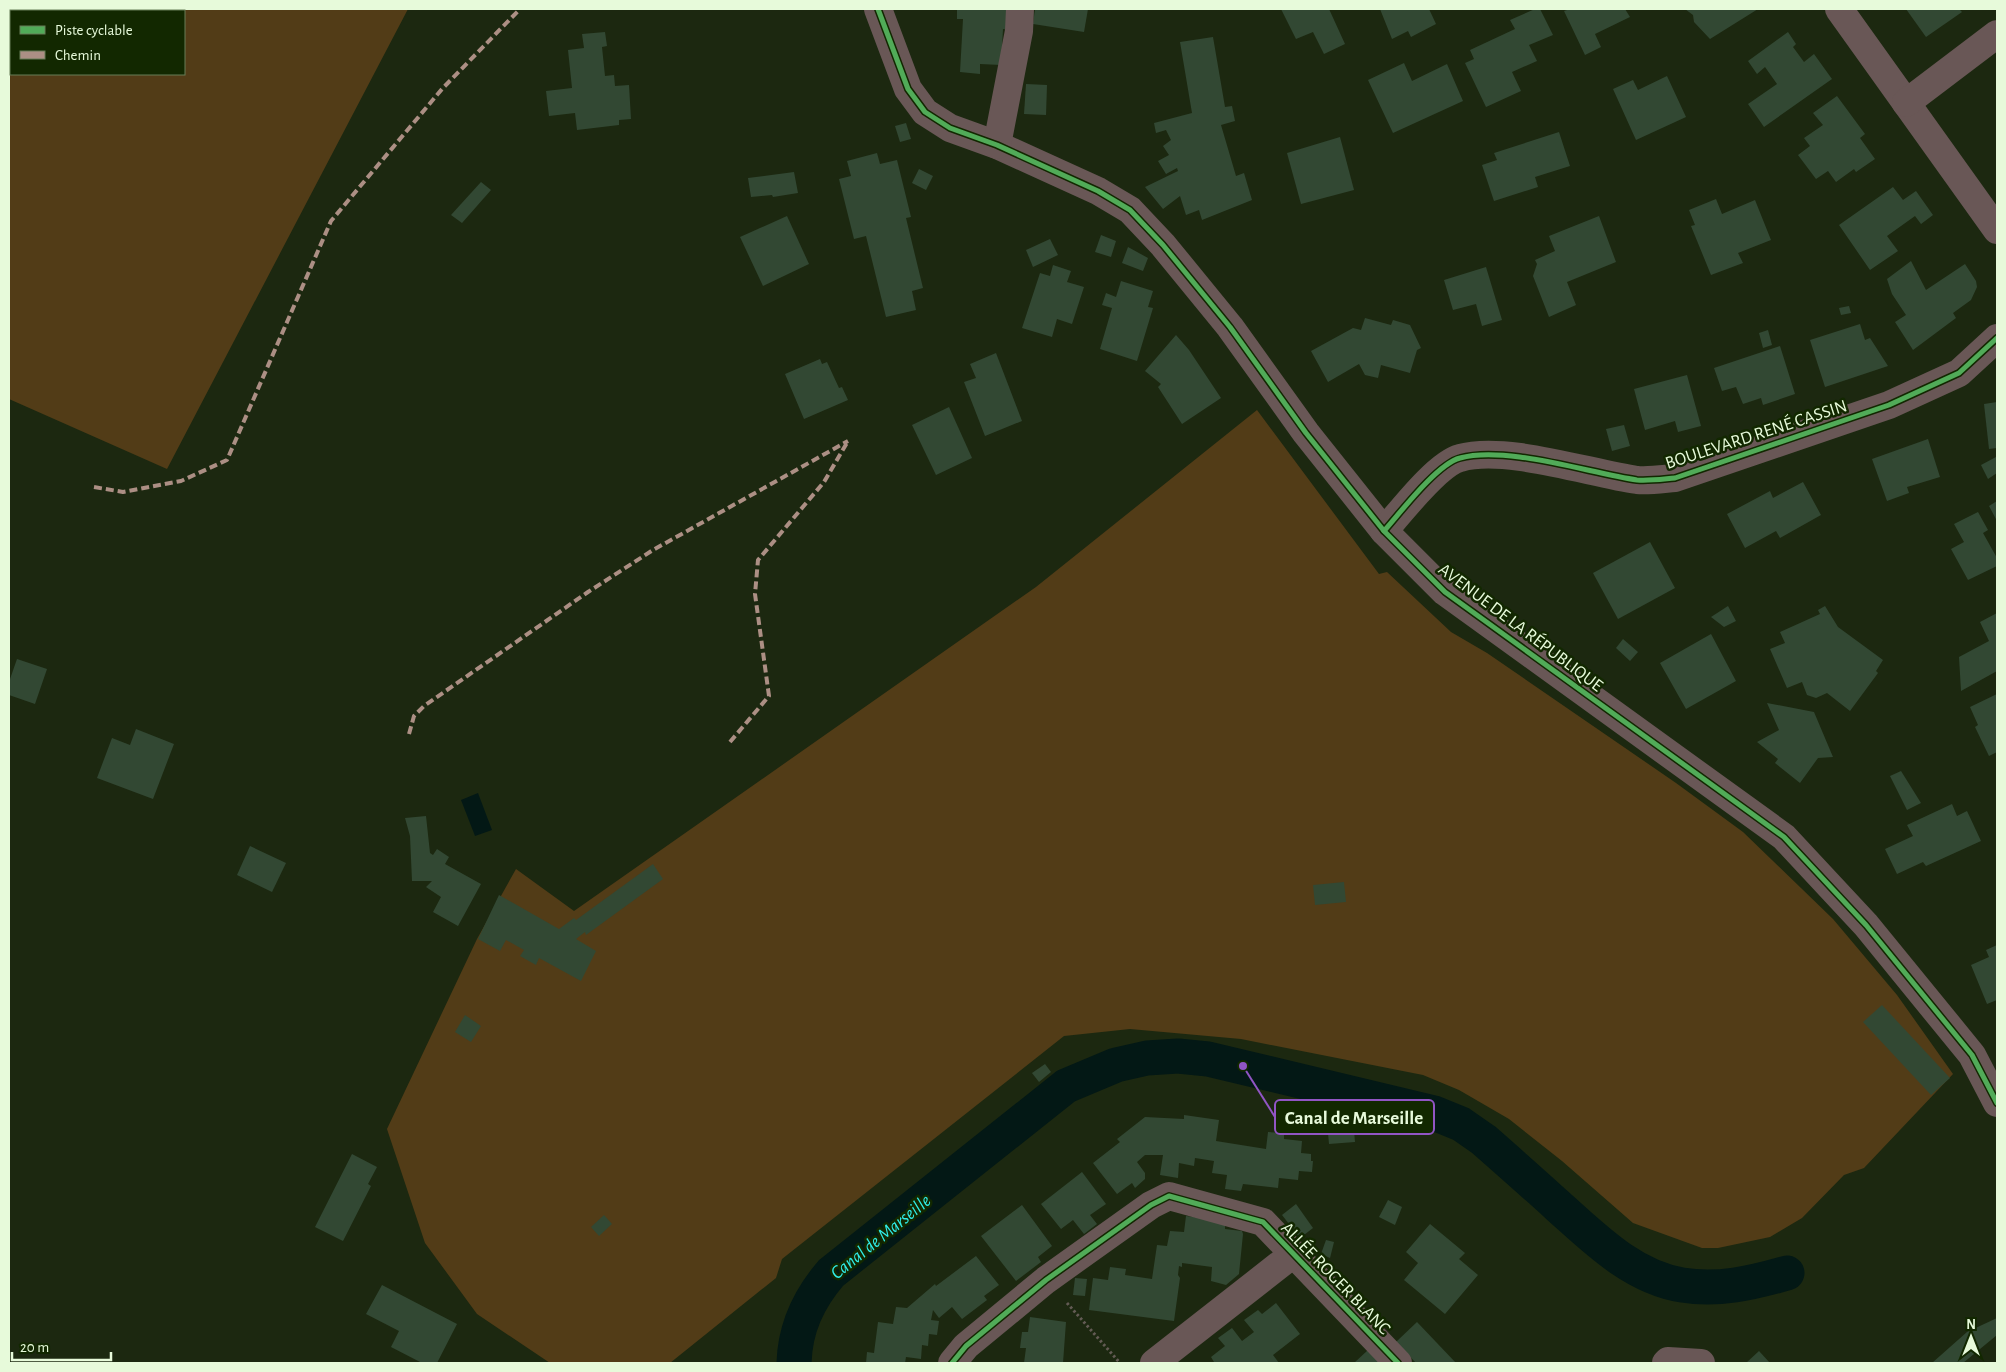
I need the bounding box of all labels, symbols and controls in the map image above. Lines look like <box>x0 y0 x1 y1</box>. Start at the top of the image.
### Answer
legend <box>10 10 185 75</box>
text: Piste cyclable <box>55 23 133 38</box>
text: Chemin <box>55 48 101 63</box>
street label: BOULEVARD RENÉ CASSIN <box>1662 394 1849 473</box>
street label: AVENUE DE LA RÉPUBLIQUE <box>1435 558 1608 696</box>
callout: Canal de Marseille <box>1275 1100 1434 1134</box>
text: Canal de Marseille <box>1285 1109 1423 1128</box>
water label: Canal de Marseille <box>827 1191 935 1283</box>
street label: ALLÉE ROGER BLANC <box>1277 1217 1395 1338</box>
north arrow <box>1946 1312 1996 1362</box>
text: N <box>1966 1318 1976 1332</box>
scale bar <box>12 1330 111 1362</box>
text: 20 m <box>20 1340 49 1355</box>

